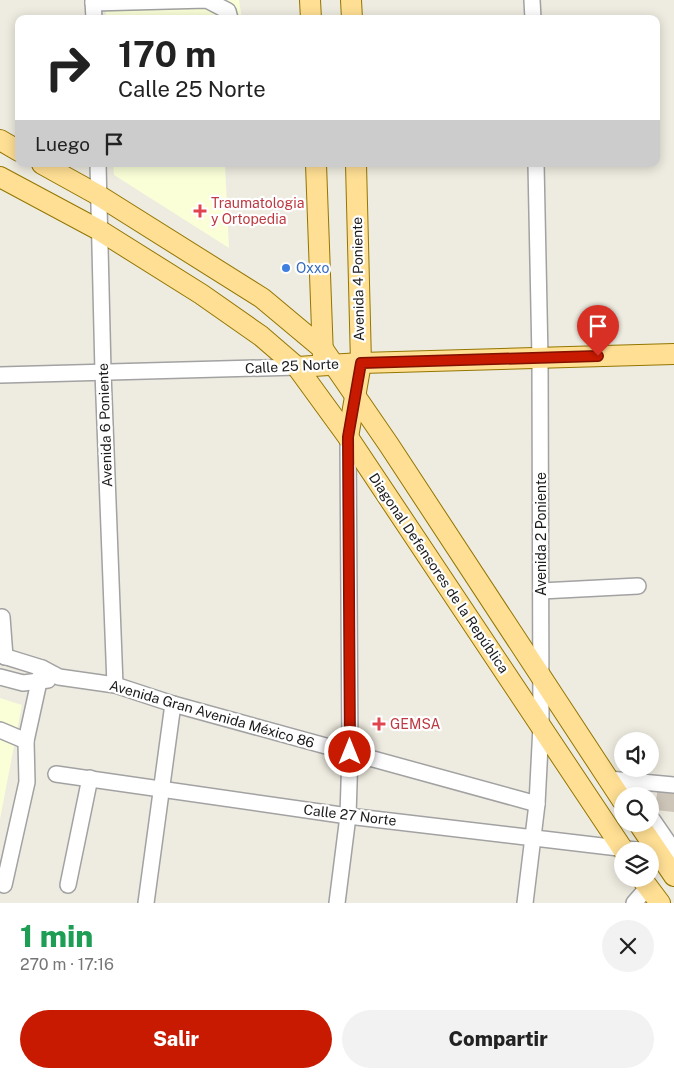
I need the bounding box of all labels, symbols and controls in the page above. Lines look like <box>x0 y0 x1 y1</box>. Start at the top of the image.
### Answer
text: 170 m <box>118 34 216 75</box>
icon: right <box>35 35 100 100</box>
text: Calle 25 Norte <box>118 76 266 102</box>
icon: arrive <box>100 130 128 158</box>
text: Luego <box>35 133 90 155</box>
place label: Traumatologia y Ortopedia <box>211 195 304 227</box>
marker: Traumatologia y Ortopedia <box>193 204 207 218</box>
street label: Avenida 4 Poniente <box>349 217 367 341</box>
place label: Oxxo <box>296 260 329 276</box>
marker: Oxxo <box>280 262 292 274</box>
pin <box>577 305 619 356</box>
icon: arrive <box>584 312 612 340</box>
street label: Calle 25 Norte <box>245 356 339 376</box>
street label: Avenida 6 Poniente <box>95 363 115 487</box>
street label: Diagonal Defensores de la República <box>366 470 512 676</box>
street label: Avenida 2 Poniente <box>533 472 549 596</box>
street label: Avenida Gran Avenida México 86 <box>108 677 316 751</box>
place label: GEMSA <box>390 716 441 732</box>
marker: GEMSA <box>372 717 386 731</box>
position arrow <box>323 725 375 777</box>
map controls <box>614 732 659 887</box>
button: sound <box>614 732 659 777</box>
button: search <box>614 787 659 832</box>
street label: Calle 27 Norte <box>303 801 397 829</box>
button: layers <box>614 842 659 887</box>
text: 1 min <box>20 918 93 954</box>
button: close <box>602 920 654 972</box>
text: 270 m · 17:16 <box>20 955 114 974</box>
button: Salir <box>20 1010 332 1068</box>
button: Compartir <box>342 1010 654 1068</box>

